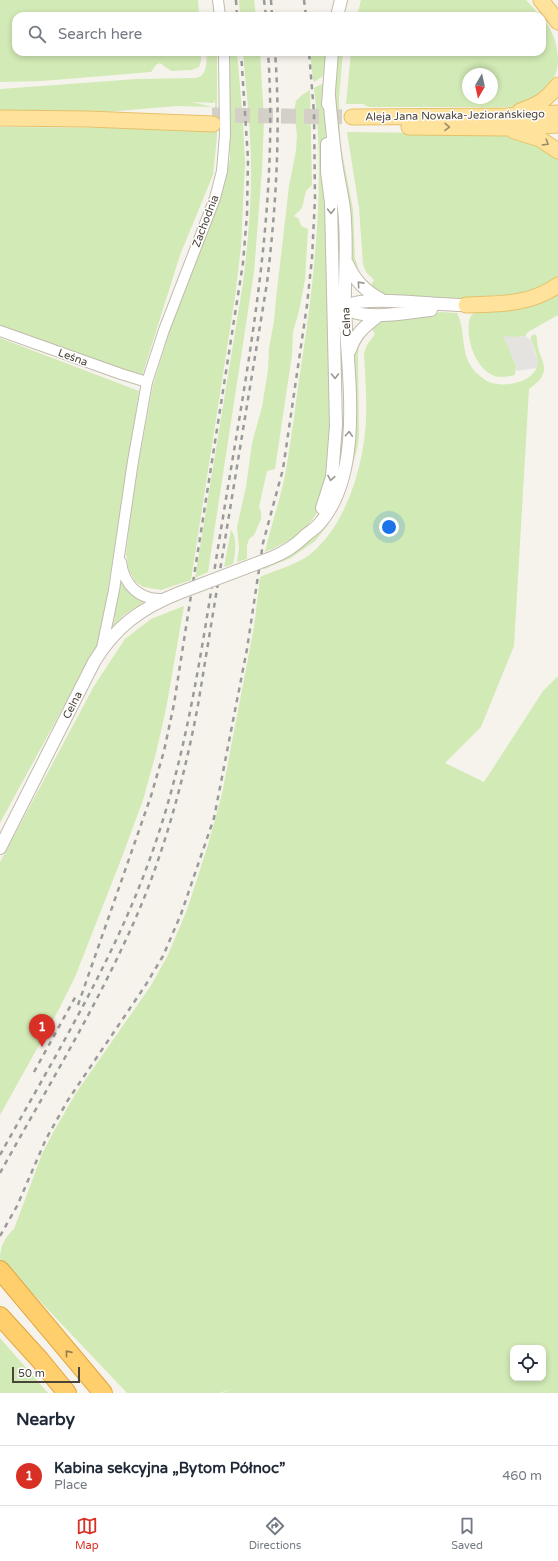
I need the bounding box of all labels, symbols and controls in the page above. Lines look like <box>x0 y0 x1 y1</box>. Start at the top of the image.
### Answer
search box <box>12 12 546 56</box>
icon: search <box>26 23 48 45</box>
text: Search here <box>58 25 142 43</box>
north arrow <box>462 68 498 104</box>
street label: Aleja Jana Nowaka-Jeziorańskiego <box>365 107 545 124</box>
one-way arrow <box>444 123 450 131</box>
one-way arrow <box>542 138 549 145</box>
street label: Zachodnia <box>190 193 221 249</box>
one-way arrow <box>327 208 335 214</box>
one-way arrow <box>357 281 365 289</box>
street label: Celna <box>339 307 354 337</box>
street label: Leśna <box>56 346 89 369</box>
one-way arrow <box>331 373 339 379</box>
one-way arrow <box>345 431 353 437</box>
one-way arrow <box>327 474 336 481</box>
your location <box>379 517 399 537</box>
street label: Celna <box>60 689 85 721</box>
pin: 1 <box>29 1014 55 1047</box>
map controls <box>510 1345 546 1381</box>
button: locate <box>510 1345 546 1381</box>
one-way arrow <box>66 1350 73 1357</box>
scale bar <box>12 1365 80 1384</box>
text: 50 m <box>18 1367 45 1380</box>
text: Nearby <box>16 1409 75 1430</box>
text: Kabina sekcyjna „Bytom Północ” <box>54 1459 285 1477</box>
text: 1 <box>25 1468 33 1484</box>
text: 460 m <box>502 1468 542 1484</box>
text: Place <box>54 1477 87 1493</box>
tab: Map <box>75 1515 99 1552</box>
tab: Directions <box>249 1515 301 1552</box>
tab: Saved <box>451 1515 483 1552</box>

